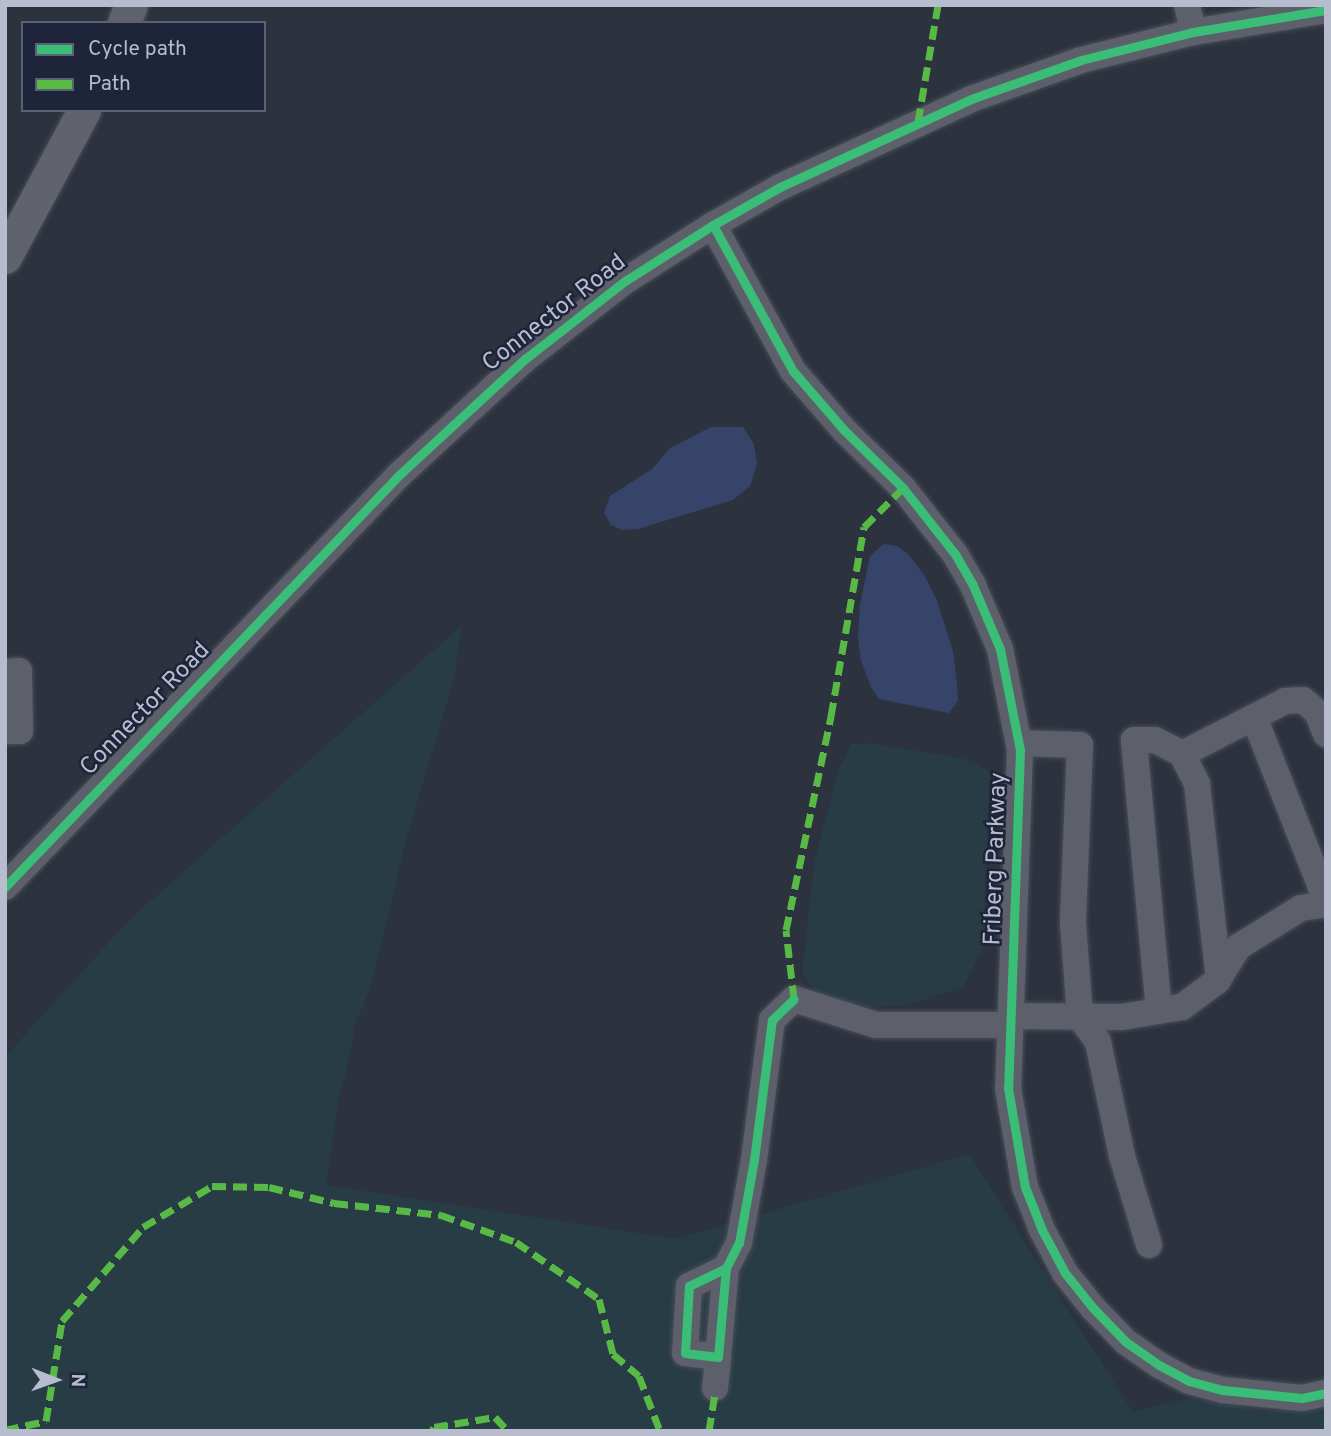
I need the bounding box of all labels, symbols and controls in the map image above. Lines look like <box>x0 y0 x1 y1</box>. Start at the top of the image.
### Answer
legend <box>21 21 266 112</box>
text: Cycle path <box>88 36 187 63</box>
text: Path <box>88 71 131 98</box>
street label: Connector Road <box>477 249 633 379</box>
street label: Connector Road <box>75 637 217 783</box>
street label: Friberg Parkway <box>980 772 1014 946</box>
north arrow <box>21 1345 91 1415</box>
text: N <box>65 1373 89 1387</box>

